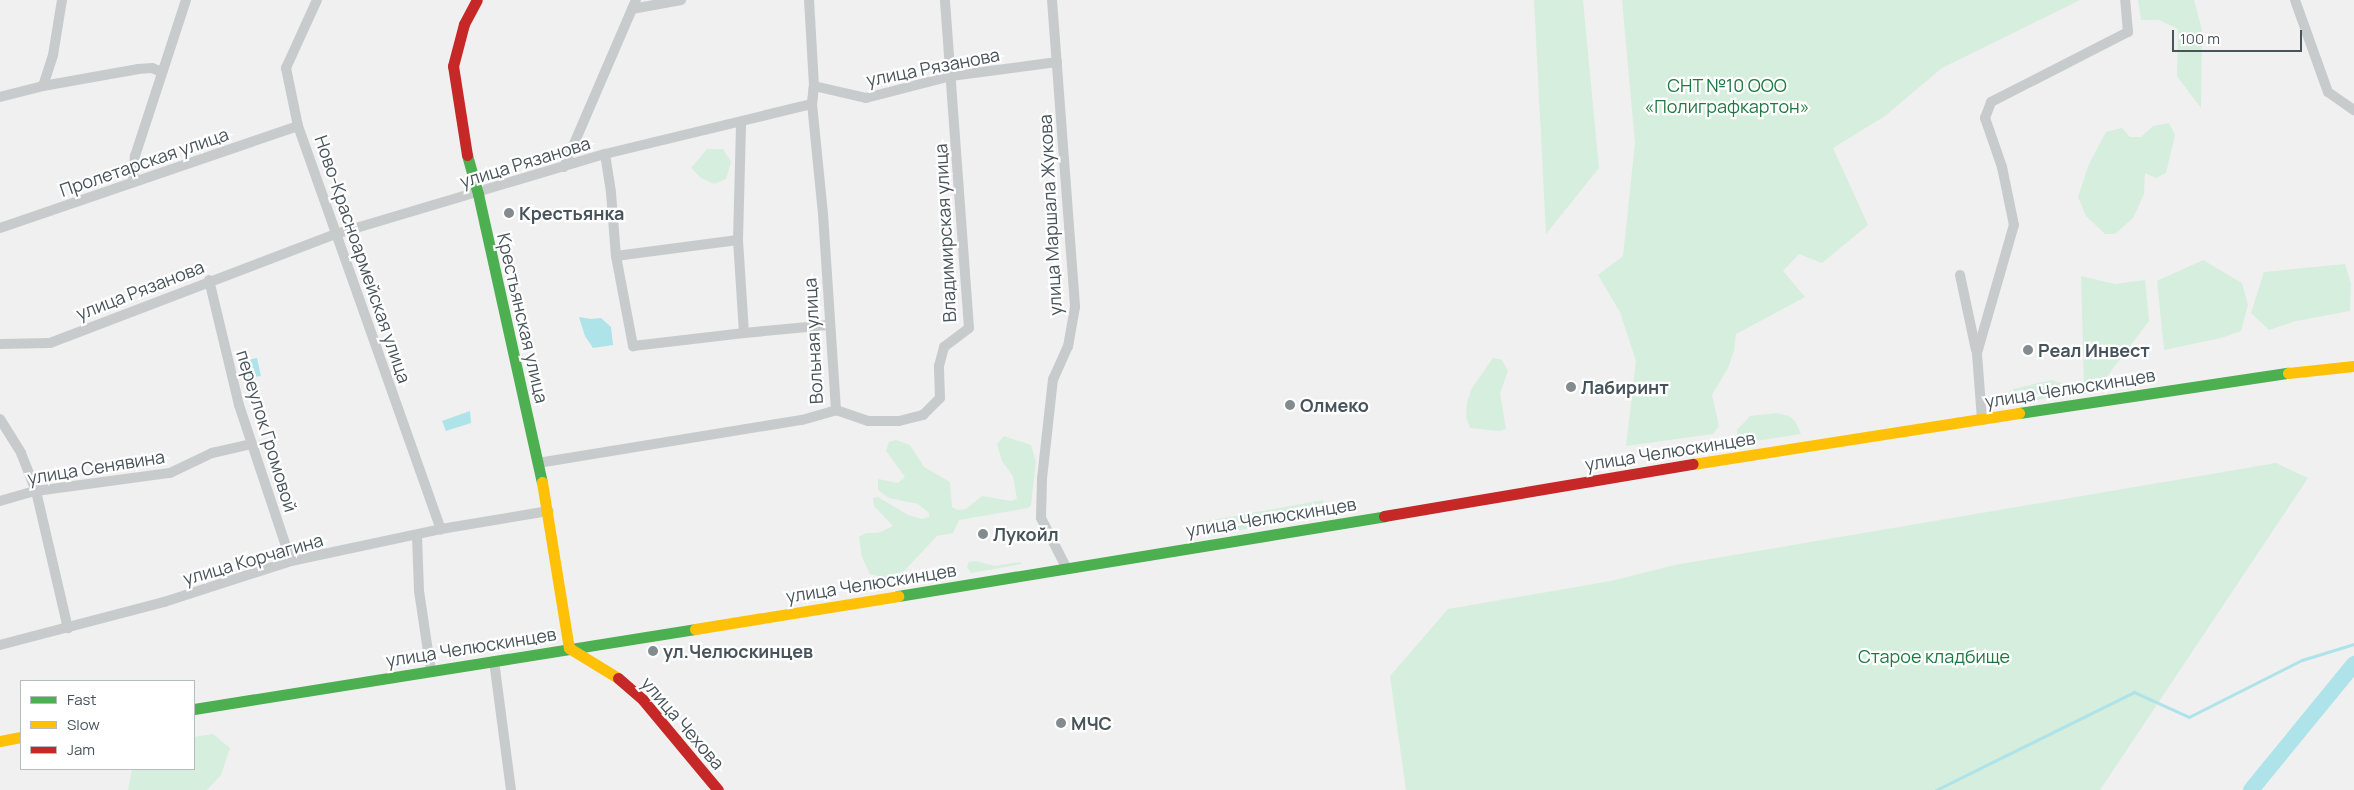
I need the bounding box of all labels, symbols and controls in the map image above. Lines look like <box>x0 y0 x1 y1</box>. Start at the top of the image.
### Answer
scale bar <box>2174 20 2304 52</box>
text: 100 m <box>2180 28 2220 49</box>
street label: улица Рязанова <box>865 43 1001 91</box>
park label: СНТ №10 ООО «Полиграфкартон» <box>1645 75 1809 118</box>
street label: улица Маршала Жукова <box>1034 114 1066 316</box>
street label: Пролетарская улица <box>57 123 231 201</box>
street label: Ново-Красноармейская улица <box>310 132 416 386</box>
street label: улица Рязанова <box>457 132 593 192</box>
street label: Владимирская улица <box>930 143 960 323</box>
place label: Крестьянка <box>519 202 624 224</box>
marker: Крестьянка <box>503 207 515 219</box>
street label: Крестьянская улица <box>493 231 553 405</box>
street label: улица Рязанова <box>73 256 207 324</box>
street label: Вольная улица <box>799 277 827 405</box>
place label: Реал Инвест <box>2038 339 2150 361</box>
marker: Реал Инвест <box>2022 344 2034 356</box>
street label: переулок Громовой <box>232 348 302 514</box>
street label: улица Челюскинцев <box>1983 364 2157 412</box>
place label: Лабиринт <box>1581 376 1669 398</box>
marker: Лабиринт <box>1565 381 1577 393</box>
place label: Олмеко <box>1300 394 1369 416</box>
marker: Олмеко <box>1284 399 1296 411</box>
street label: улица Челюскинцев <box>1583 427 1757 475</box>
street label: улица Сенявина <box>26 445 166 489</box>
street label: улица Челюскинцев <box>1184 493 1358 541</box>
place label: Лукойл <box>993 523 1059 545</box>
marker: Лукойл <box>977 528 989 540</box>
street label: улица Корчагина <box>180 529 326 589</box>
street label: улица Челюскинцев <box>784 559 958 607</box>
street label: улица Челюскинцев <box>384 623 558 671</box>
place label: ул.Челюскинцев <box>663 640 813 662</box>
marker: ул.Челюскинцев <box>647 645 659 657</box>
park label: Старое кладбище <box>1858 645 2010 667</box>
street label: улица Чехова <box>637 672 729 774</box>
legend <box>20 680 195 770</box>
text: Fast <box>67 689 96 710</box>
place label: МЧС <box>1071 712 1112 734</box>
text: Slow <box>67 714 100 735</box>
marker: МЧС <box>1055 717 1067 729</box>
text: Jam <box>67 739 95 760</box>

